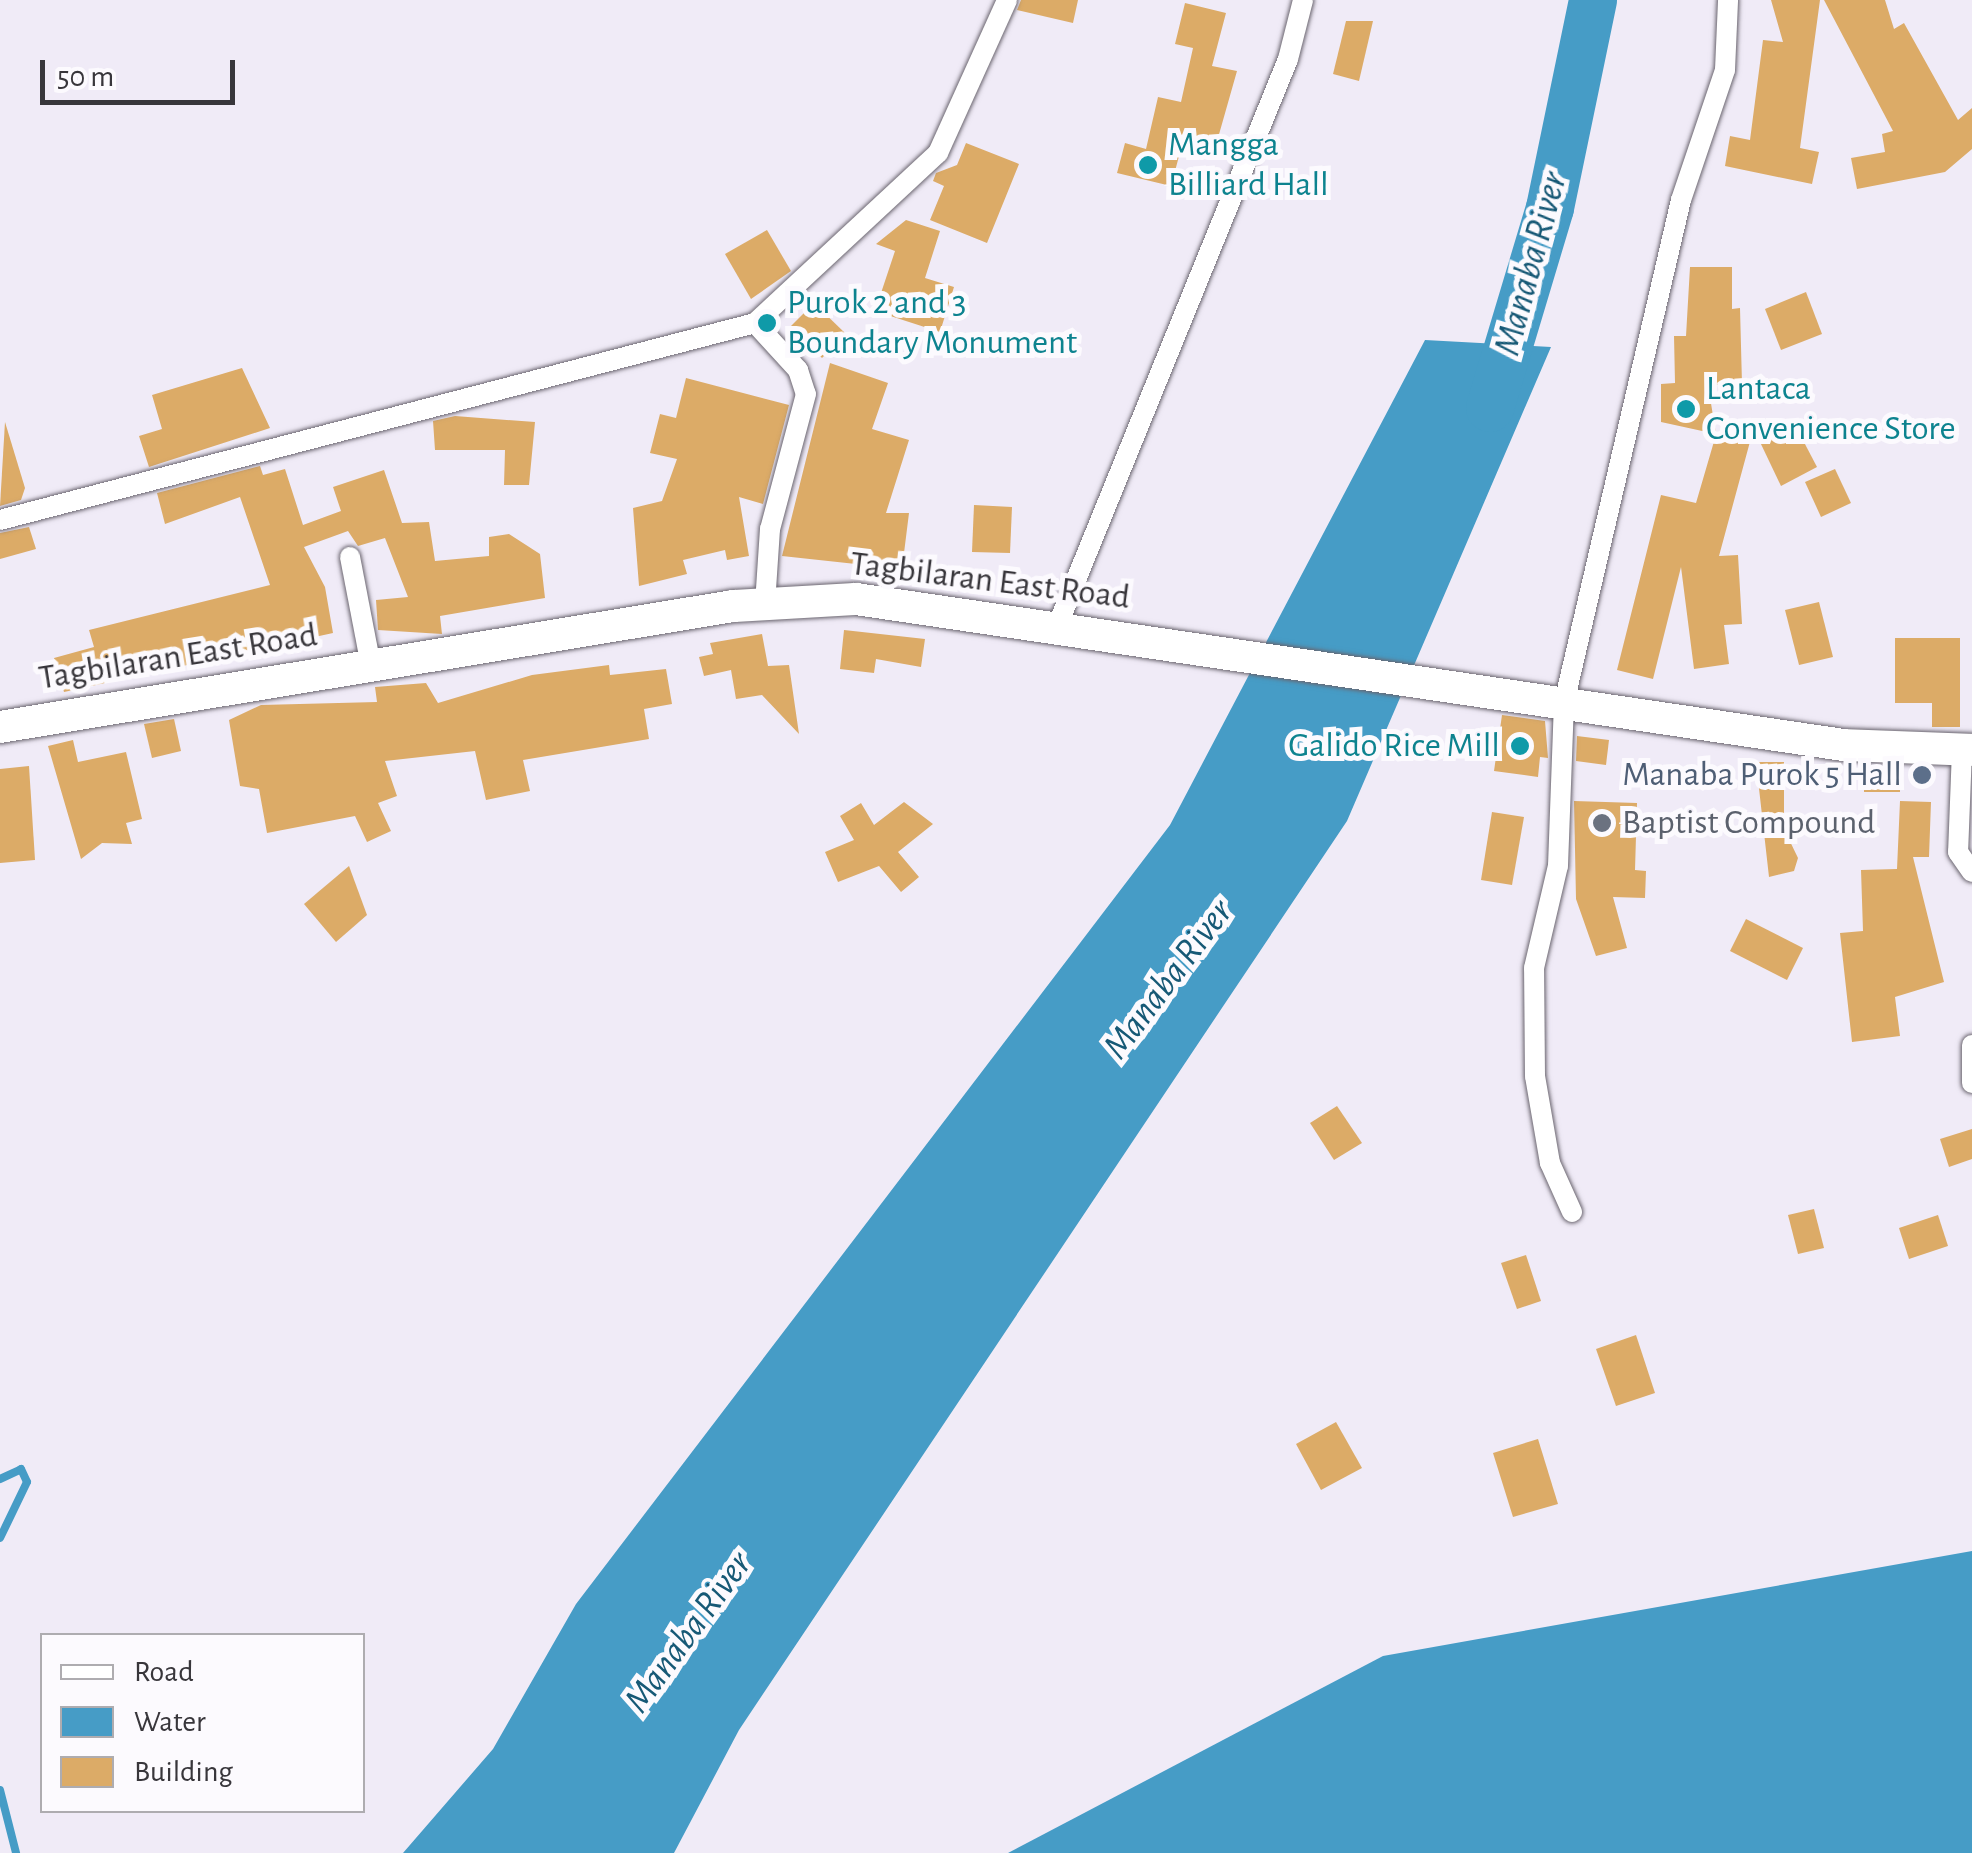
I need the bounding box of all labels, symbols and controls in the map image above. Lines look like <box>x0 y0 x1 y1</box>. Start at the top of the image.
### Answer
scale bar <box>45 40 240 102</box>
text: 50 m <box>57 62 114 92</box>
place label: Mangga Billiard Hall <box>1168 124 1329 206</box>
marker: Mangga Billiard Hall <box>1137 154 1159 176</box>
water label: Manaba River <box>1486 167 1578 361</box>
place label: Purok 2 and 3 Boundary Monument <box>787 282 1077 364</box>
marker: Purok 2 and 3 Boundary Monument <box>756 312 778 334</box>
place label: Lantaca Convenience Store <box>1706 368 1956 450</box>
marker: Lantaca Convenience Store <box>1675 398 1697 420</box>
street label: Tagbilaran East Road <box>848 543 1132 619</box>
street label: Tagbilaran East Road <box>36 614 320 700</box>
place label: Galido Rice Mill <box>1288 725 1500 767</box>
marker: Galido Rice Mill <box>1509 735 1531 757</box>
place label: Manaba Purok 5 Hall <box>1622 754 1902 796</box>
marker: Manaba Purok 5 Hall <box>1911 764 1933 786</box>
place label: Baptist Compound <box>1622 802 1875 844</box>
marker: Baptist Compound <box>1591 812 1613 834</box>
water label: Manaba River <box>1094 891 1244 1069</box>
water label: Manaba River <box>615 1544 763 1722</box>
legend <box>40 1633 365 1813</box>
text: Road <box>134 1657 194 1687</box>
text: Water <box>134 1707 206 1737</box>
text: Building <box>134 1757 233 1787</box>

